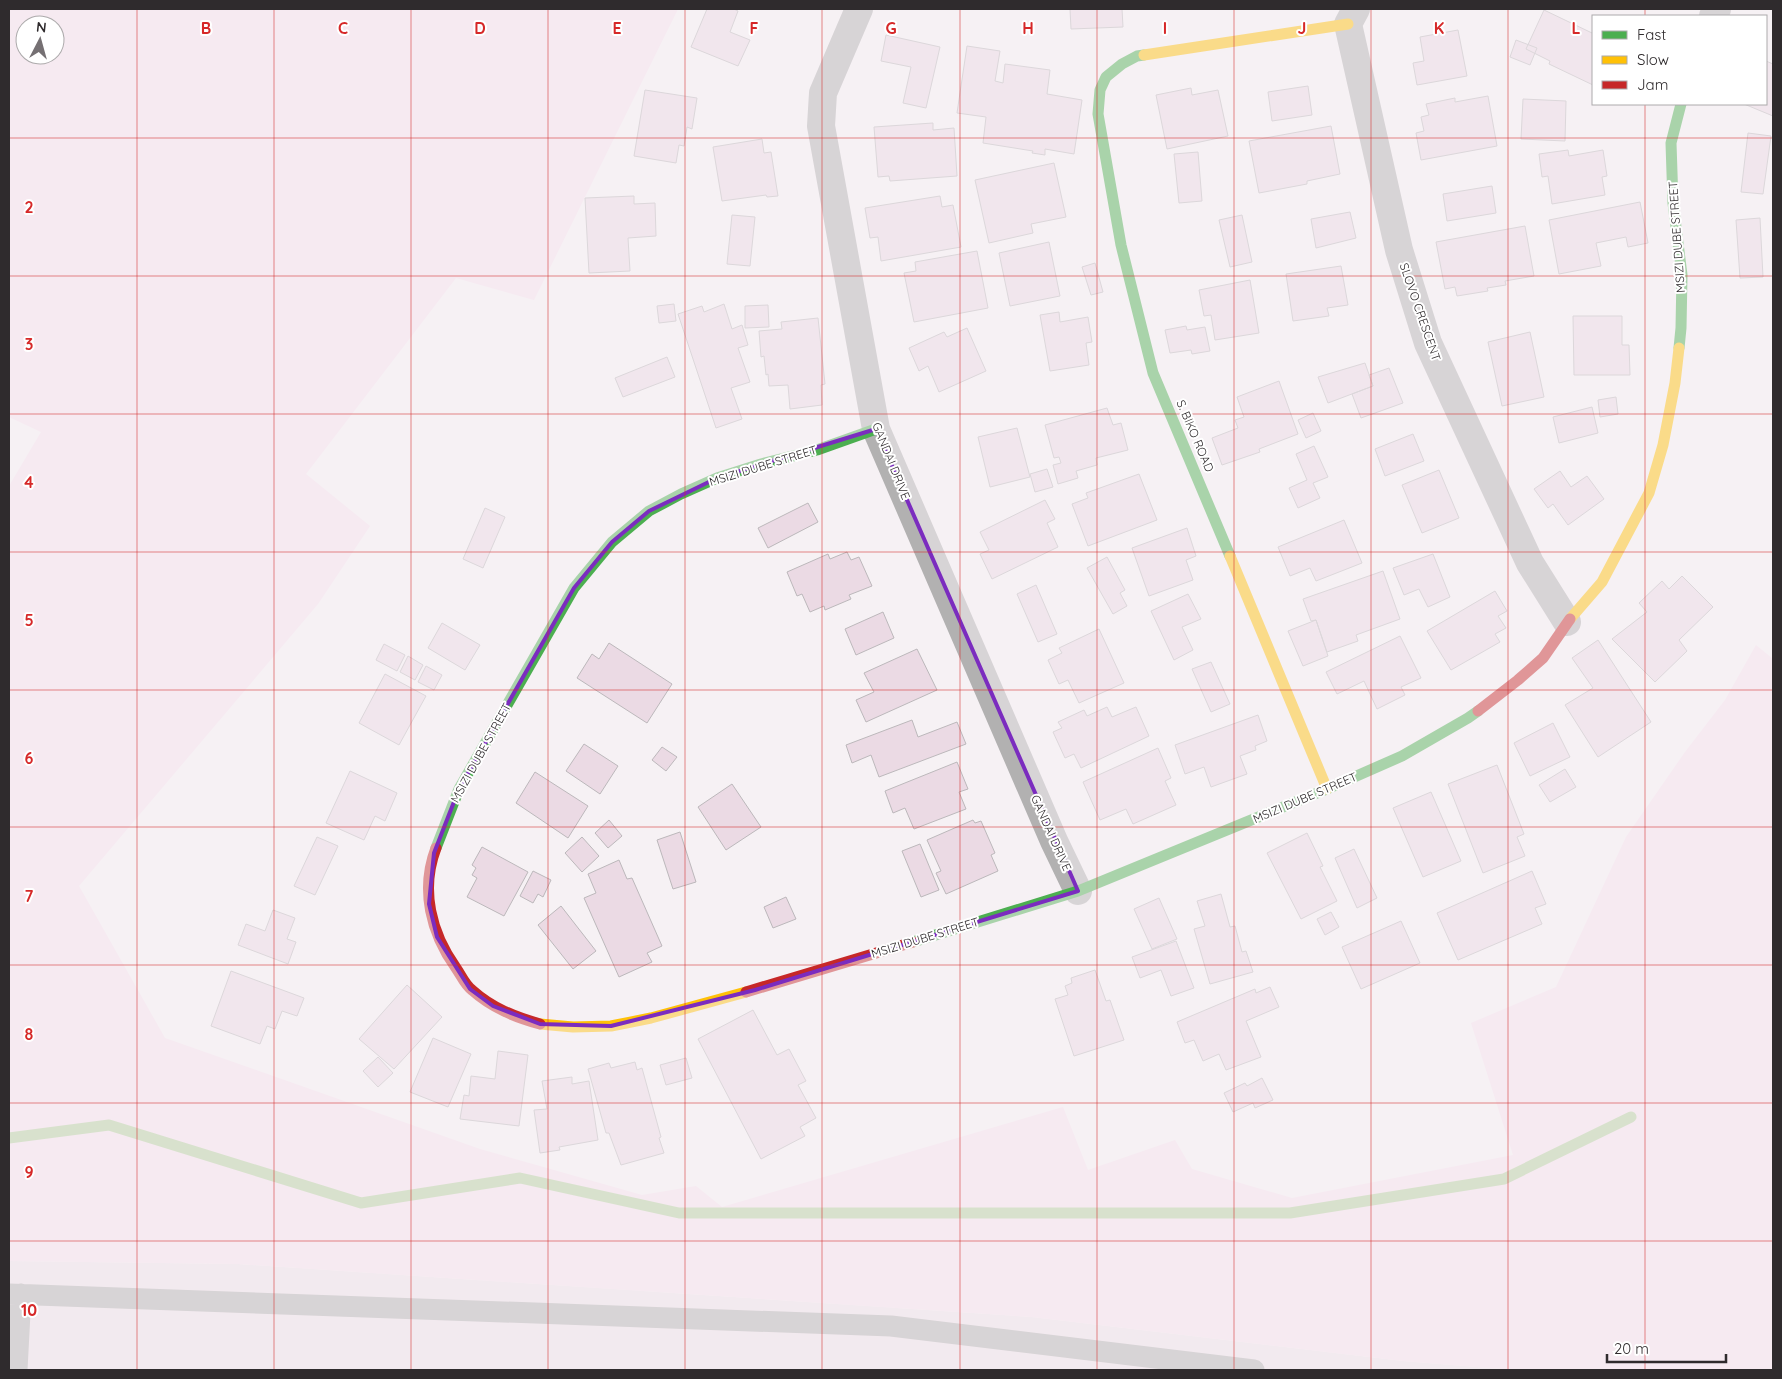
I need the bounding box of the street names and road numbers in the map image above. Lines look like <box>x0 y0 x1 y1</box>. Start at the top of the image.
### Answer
street label: MSIZI DUBE STREET <box>1665 181 1688 293</box>
street label: SLOVO CRESCENT <box>1397 261 1444 363</box>
street label: S. BIKO ROAD <box>1174 398 1217 474</box>
street label: GANDAI DRIVE <box>869 420 914 502</box>
street label: MSIZI DUBE STREET <box>707 442 818 489</box>
street label: MSIZI DUBE STREET <box>447 700 514 805</box>
street label: MSIZI DUBE STREET <box>1250 769 1359 826</box>
street label: GANDAI DRIVE <box>1028 792 1075 873</box>
street label: MSIZI DUBE STREET <box>869 914 980 961</box>

